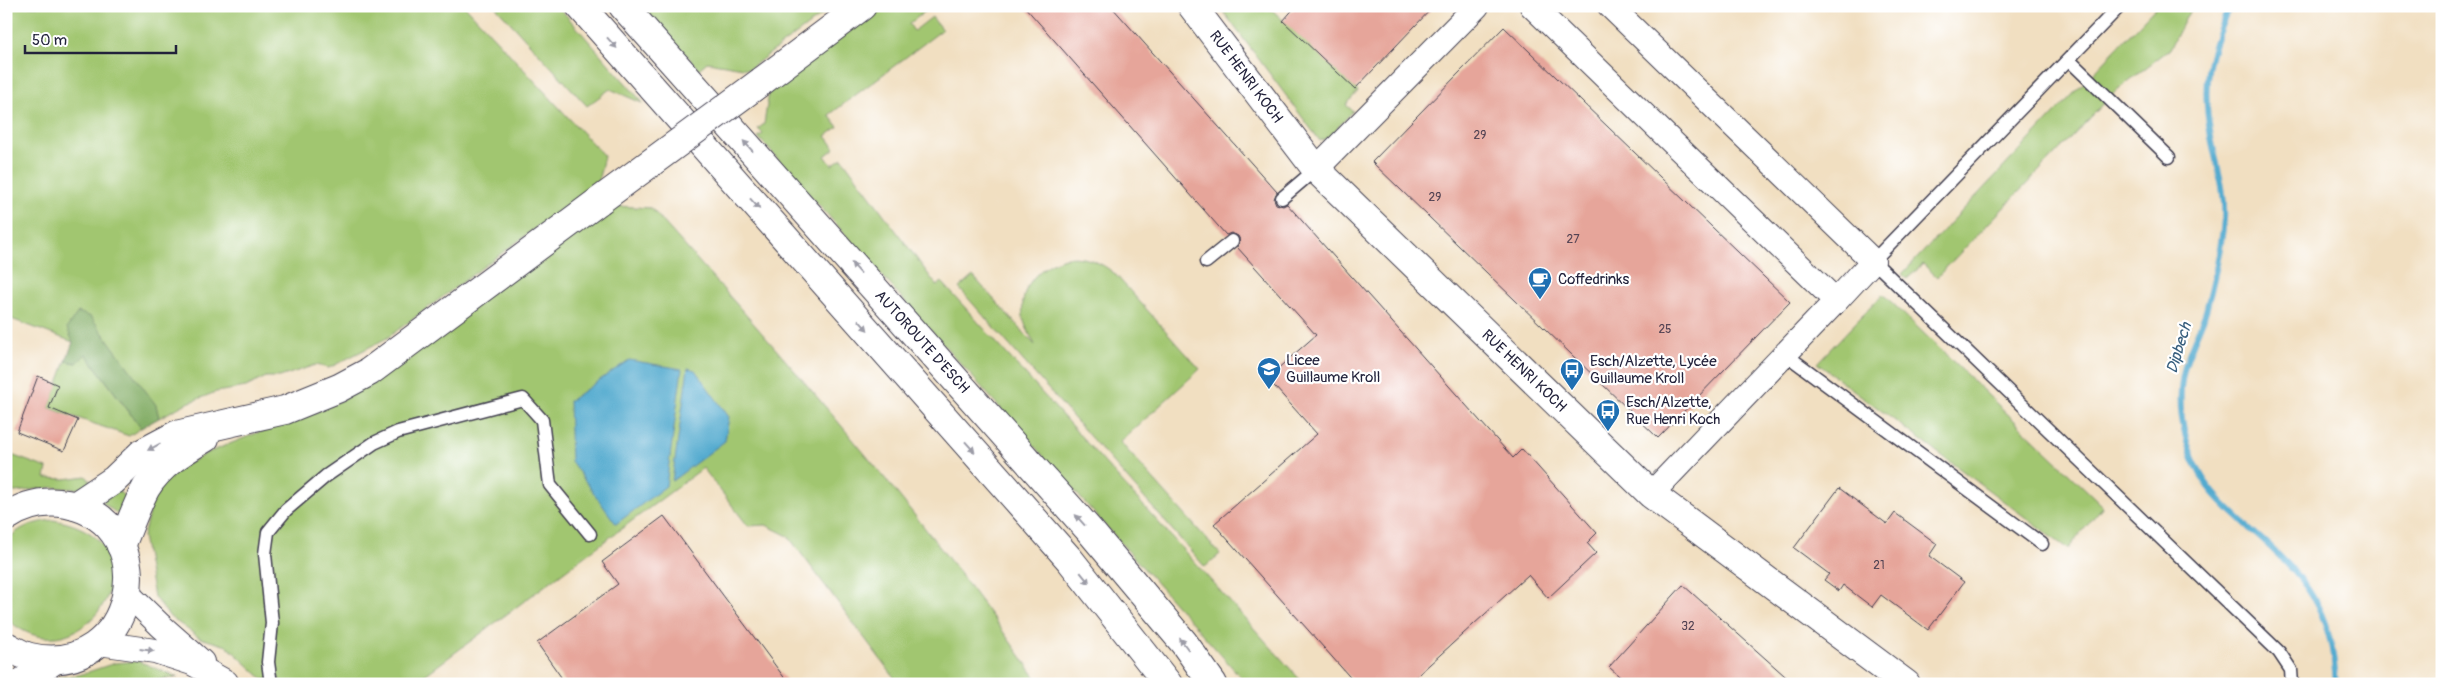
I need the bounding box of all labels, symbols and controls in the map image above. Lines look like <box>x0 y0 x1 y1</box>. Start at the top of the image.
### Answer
scale bar <box>25 22 176 54</box>
street label: RUE HENRI KOCH <box>1205 27 1287 127</box>
text: 50 m <box>32 31 67 50</box>
one-way arrow <box>607 36 618 49</box>
house number: 29 <box>1474 128 1486 143</box>
one-way arrow <box>742 141 754 153</box>
house number: 29 <box>1429 190 1441 205</box>
one-way arrow <box>749 197 761 209</box>
house number: 27 <box>1566 232 1580 247</box>
one-way arrow <box>850 261 861 274</box>
cafe icon: Coffedrinks <box>1527 266 1553 300</box>
place label: Coffedrinks <box>1558 270 1629 289</box>
street label: AUTOROUTE D'ESCH <box>871 286 973 398</box>
one-way arrow <box>857 319 868 332</box>
water label: Dipbech <box>2162 319 2197 376</box>
house number: 25 <box>1658 322 1672 337</box>
street label: RUE HENRI KOCH <box>1478 326 1570 416</box>
place label: Licee Guillaume Kroll <box>1286 351 1380 387</box>
place label: Esch/Alzette, Lycée Guillaume Kroll <box>1590 352 1717 388</box>
school or university icon: Licee Guillaume Kroll <box>1256 356 1282 390</box>
bus stop icon: Esch/Alzette, Lycée Guillaume Kroll <box>1559 357 1585 391</box>
place label: Esch/Alzette, Rue Henri Koch <box>1626 393 1720 429</box>
bus stop icon: Esch/Alzette, Rue Henri Koch <box>1595 398 1621 432</box>
one-way arrow <box>965 441 976 454</box>
one-way arrow <box>147 443 161 451</box>
one-way arrow <box>1074 514 1086 526</box>
house number: 21 <box>1873 558 1885 573</box>
one-way arrow <box>1079 571 1090 584</box>
house number: 32 <box>1681 619 1695 634</box>
one-way arrow <box>1179 638 1190 651</box>
one-way arrow <box>139 646 155 654</box>

